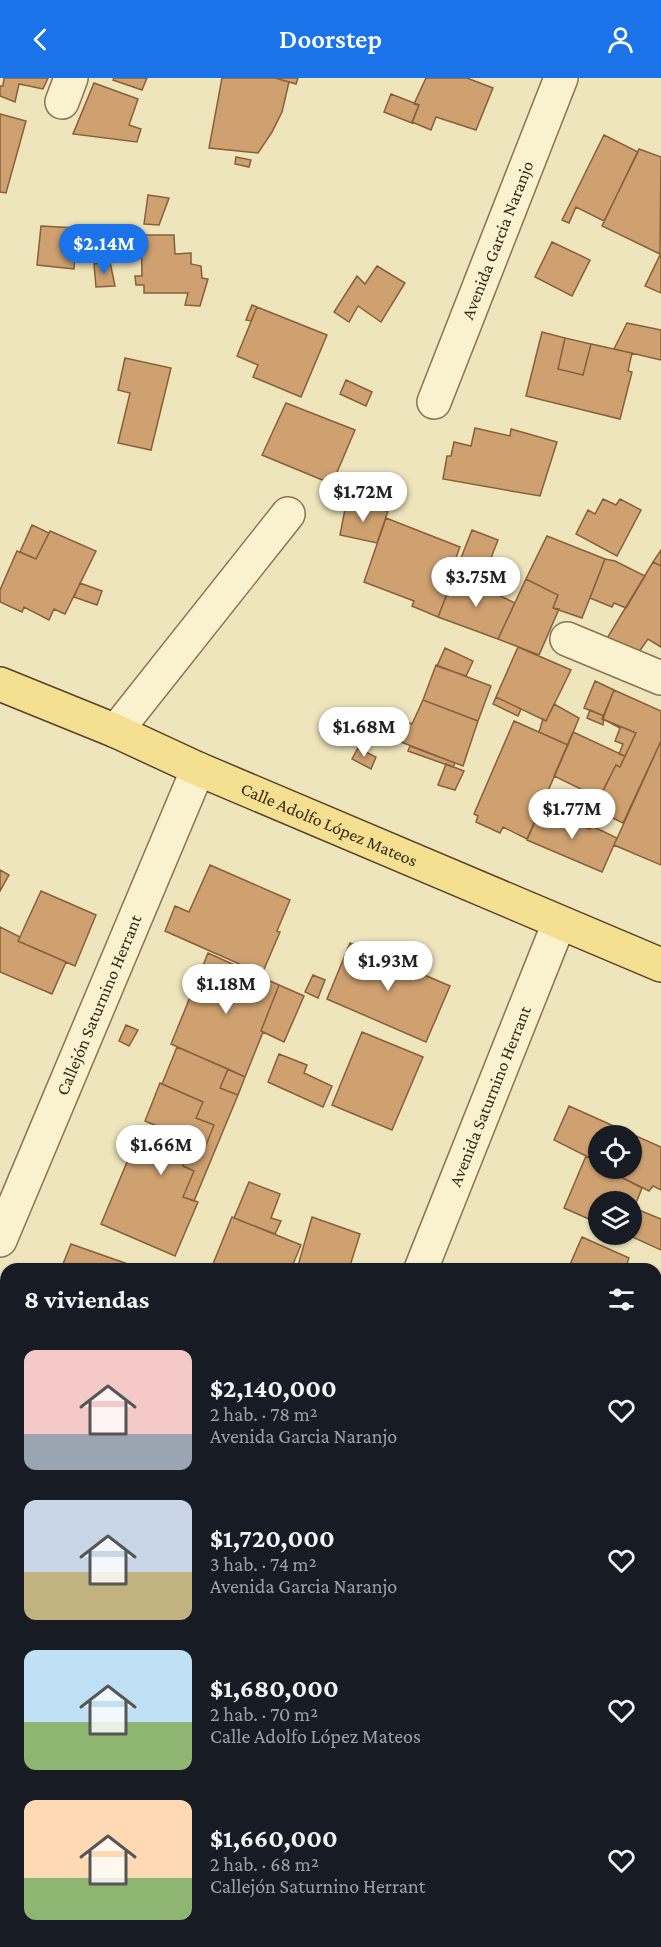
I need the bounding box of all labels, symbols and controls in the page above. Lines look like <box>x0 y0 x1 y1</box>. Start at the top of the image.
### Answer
icon: back <box>24 23 57 56</box>
icon: person <box>604 23 637 56</box>
text: Doorstep <box>279 24 382 54</box>
street label: Avenida Garcia Naranjo <box>457 158 538 322</box>
pin: $2.14M <box>55 224 153 275</box>
text: $2.14M <box>73 232 135 254</box>
pin: $1.72M <box>314 472 412 523</box>
text: $1.72M <box>333 480 393 502</box>
pin: $3.75M <box>427 557 525 608</box>
text: $3.75M <box>445 565 507 587</box>
pin: $1.68M <box>315 707 413 758</box>
text: $1.68M <box>333 715 395 737</box>
street label: Calle Adolfo López Mateos <box>238 778 421 871</box>
pin: $1.77M <box>523 789 621 840</box>
text: $1.77M <box>542 797 602 819</box>
street label: Callejón Saturnino Herrant <box>52 911 146 1098</box>
pin: $1.93M <box>339 941 437 992</box>
text: $1.93M <box>358 949 418 971</box>
pin: $1.18M <box>177 964 275 1015</box>
text: $1.18M <box>196 972 256 994</box>
street label: Avenida Saturnino Herrant <box>445 1002 535 1189</box>
pin: $1.66M <box>112 1125 210 1176</box>
map controls <box>588 1125 642 1245</box>
button: locate <box>588 1125 642 1179</box>
text: $1.66M <box>130 1133 192 1155</box>
button: layers <box>588 1191 642 1245</box>
icon: filters <box>605 1283 638 1316</box>
text: 8 viviendas <box>24 1285 149 1314</box>
icon: home <box>72 1374 144 1446</box>
text: $2,140,000 <box>210 1374 337 1403</box>
icon: heart <box>605 1394 638 1427</box>
text: 2 hab. · 78 m² <box>210 1403 318 1425</box>
text: Avenida Garcia Naranjo <box>210 1425 397 1447</box>
icon: home <box>72 1524 144 1596</box>
text: $1,720,000 <box>210 1524 335 1553</box>
icon: heart <box>605 1544 638 1577</box>
text: 3 hab. · 74 m² <box>210 1553 317 1575</box>
text: Avenida Garcia Naranjo <box>210 1575 397 1597</box>
icon: home <box>72 1674 144 1746</box>
text: $1,680,000 <box>210 1674 339 1703</box>
icon: heart <box>605 1694 638 1727</box>
text: 2 hab. · 70 m² <box>210 1703 318 1725</box>
text: Calle Adolfo López Mateos <box>210 1725 421 1747</box>
icon: home <box>72 1824 144 1896</box>
text: $1,660,000 <box>210 1824 338 1853</box>
icon: heart <box>605 1844 638 1877</box>
text: 2 hab. · 68 m² <box>210 1853 319 1875</box>
text: Callejón Saturnino Herrant <box>210 1875 425 1897</box>

